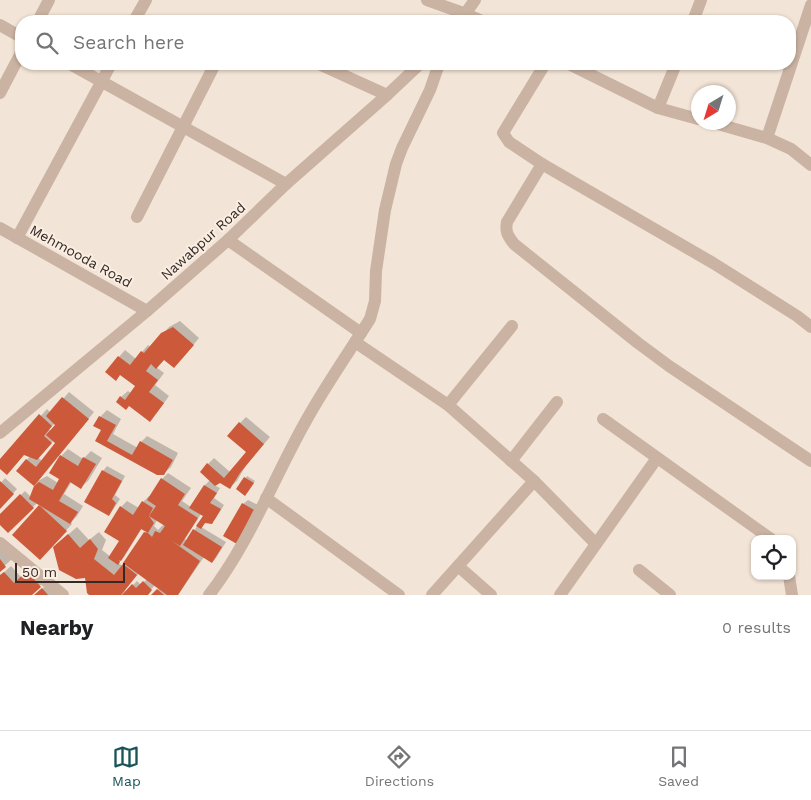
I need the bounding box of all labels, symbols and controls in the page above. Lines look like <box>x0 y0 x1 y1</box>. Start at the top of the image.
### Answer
search box <box>15 15 796 70</box>
icon: search <box>33 29 61 57</box>
text: Search here <box>73 31 184 54</box>
north arrow <box>691 85 736 130</box>
street label: Nawabpur Road <box>158 199 248 283</box>
street label: Mehmooda Road <box>27 221 135 291</box>
map controls <box>751 535 796 580</box>
button: locate <box>751 535 796 580</box>
scale bar <box>15 560 125 583</box>
text: 50 m <box>22 564 57 580</box>
text: Nearby <box>20 615 93 640</box>
text: 0 results <box>722 618 791 637</box>
tab: Map <box>112 743 141 789</box>
tab: Directions <box>365 743 434 789</box>
tab: Saved <box>658 743 699 789</box>

